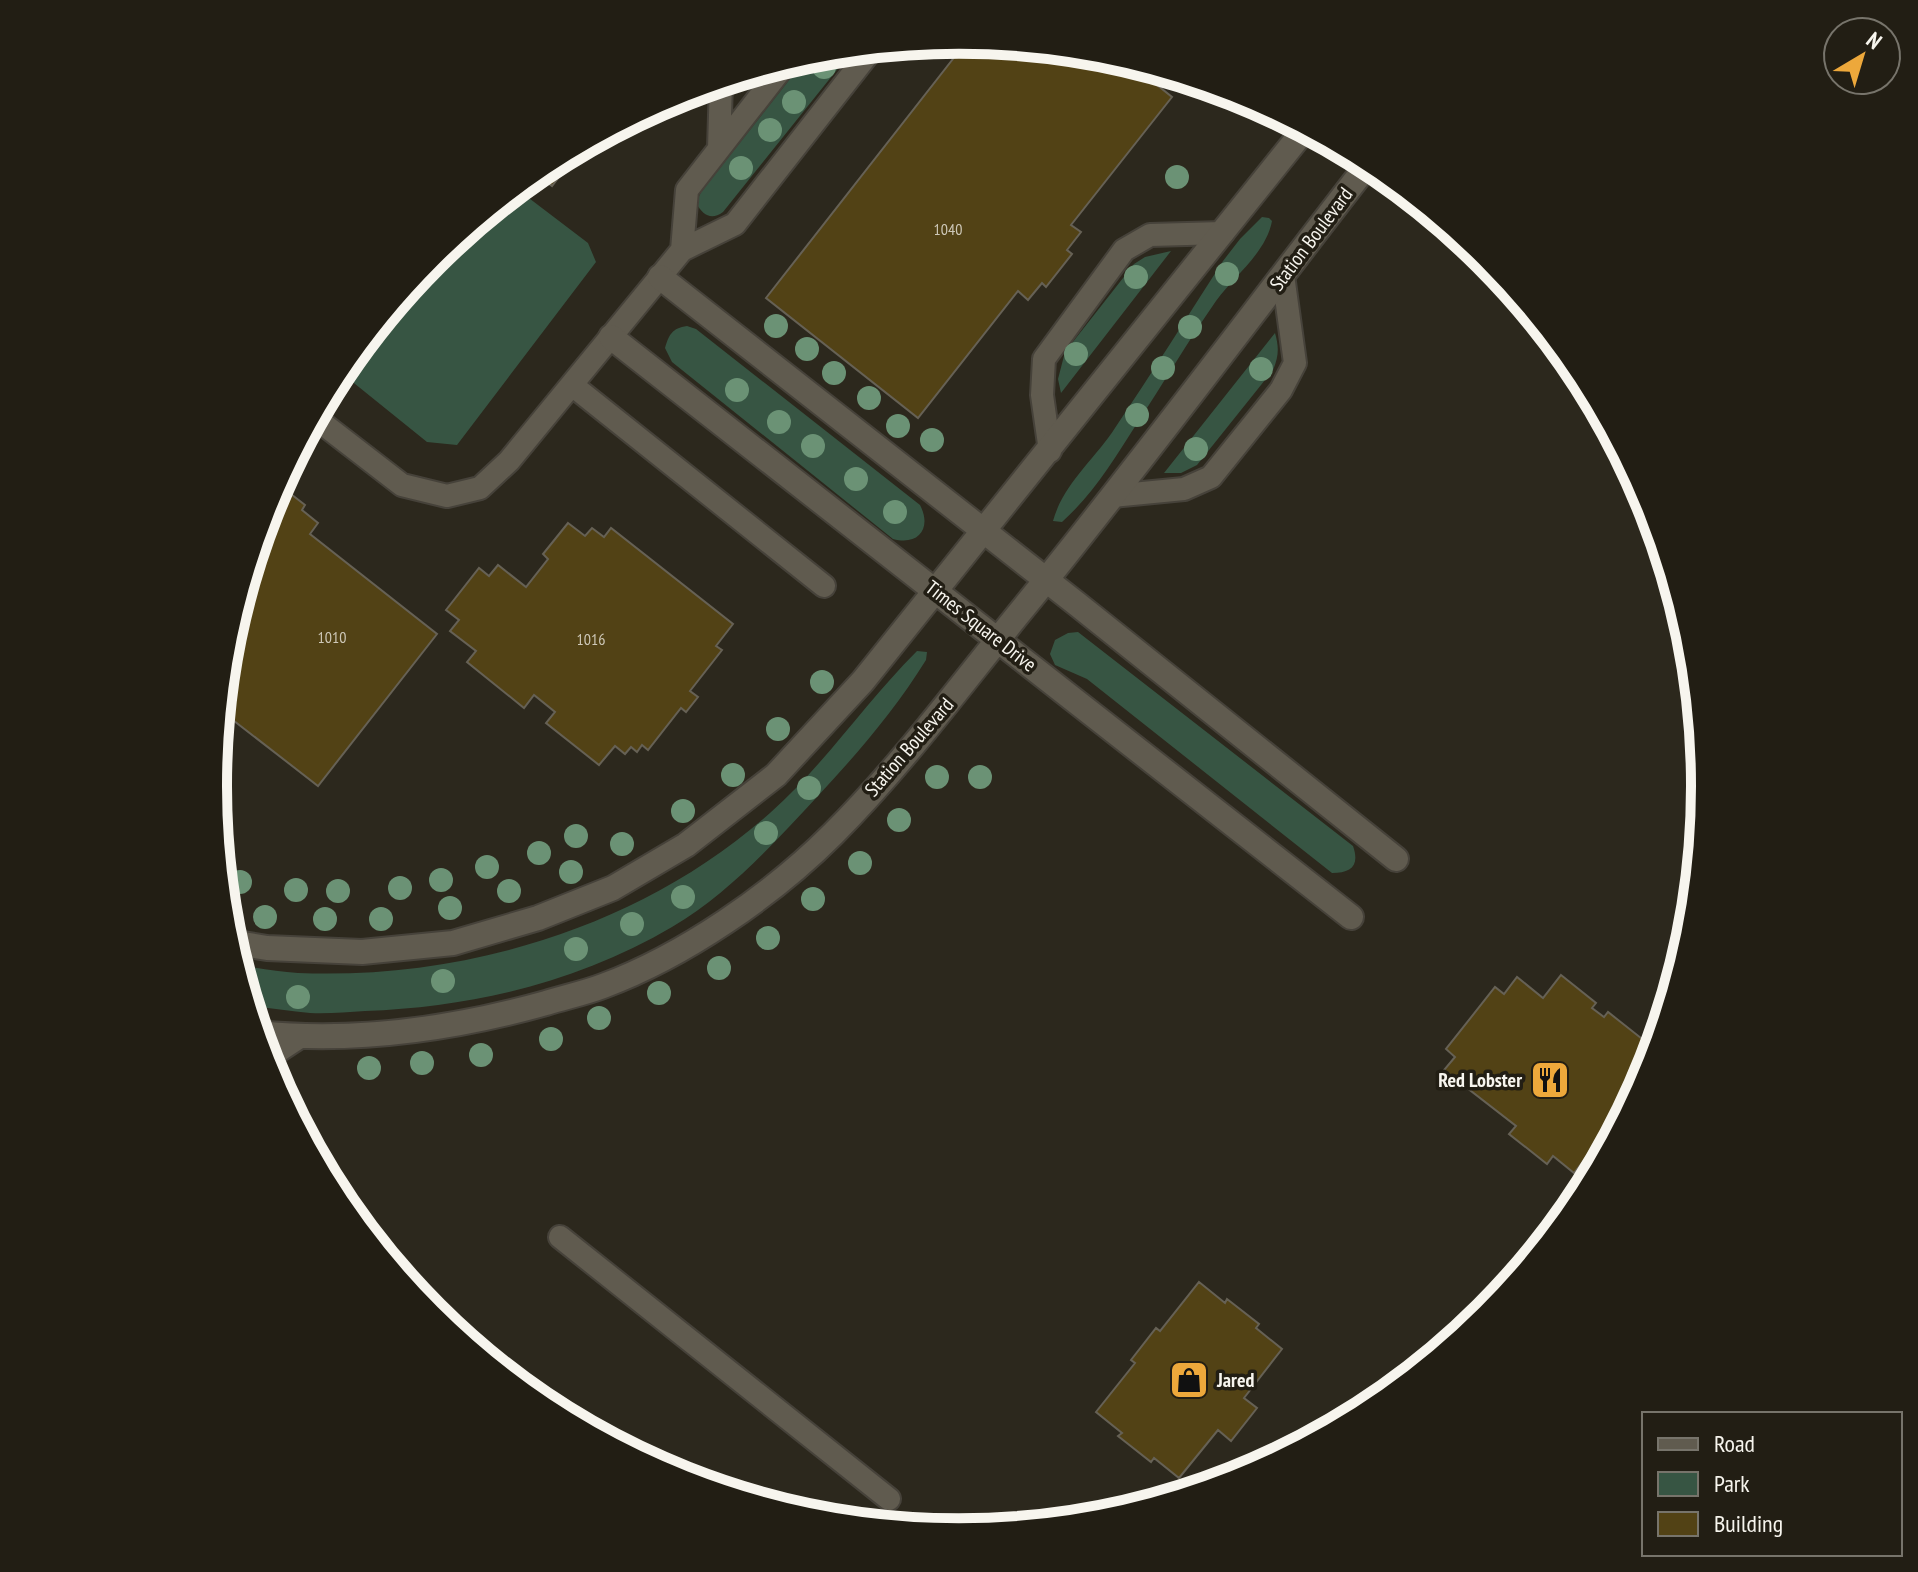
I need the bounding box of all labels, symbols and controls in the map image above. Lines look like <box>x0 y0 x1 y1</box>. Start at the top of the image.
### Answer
north arrow <box>1822 16 1902 96</box>
text: N <box>1861 26 1888 55</box>
street label: Station Boulevard <box>1264 182 1358 296</box>
house number: 1040 <box>934 219 962 239</box>
street label: Times Square Drive <box>920 575 1042 677</box>
house number: 1010 <box>318 627 346 647</box>
house number: 1016 <box>577 629 605 649</box>
street label: Station Boulevard <box>859 692 959 802</box>
restaurant icon: Red Lobster <box>1529 1059 1571 1101</box>
place label: Red Lobster <box>1438 1067 1522 1093</box>
shop icon: Jared <box>1168 1359 1210 1401</box>
place label: Jared <box>1216 1367 1254 1393</box>
legend <box>1642 1412 1902 1556</box>
text: Road <box>1714 1428 1755 1459</box>
text: Park <box>1714 1468 1750 1499</box>
text: Building <box>1714 1508 1783 1539</box>

